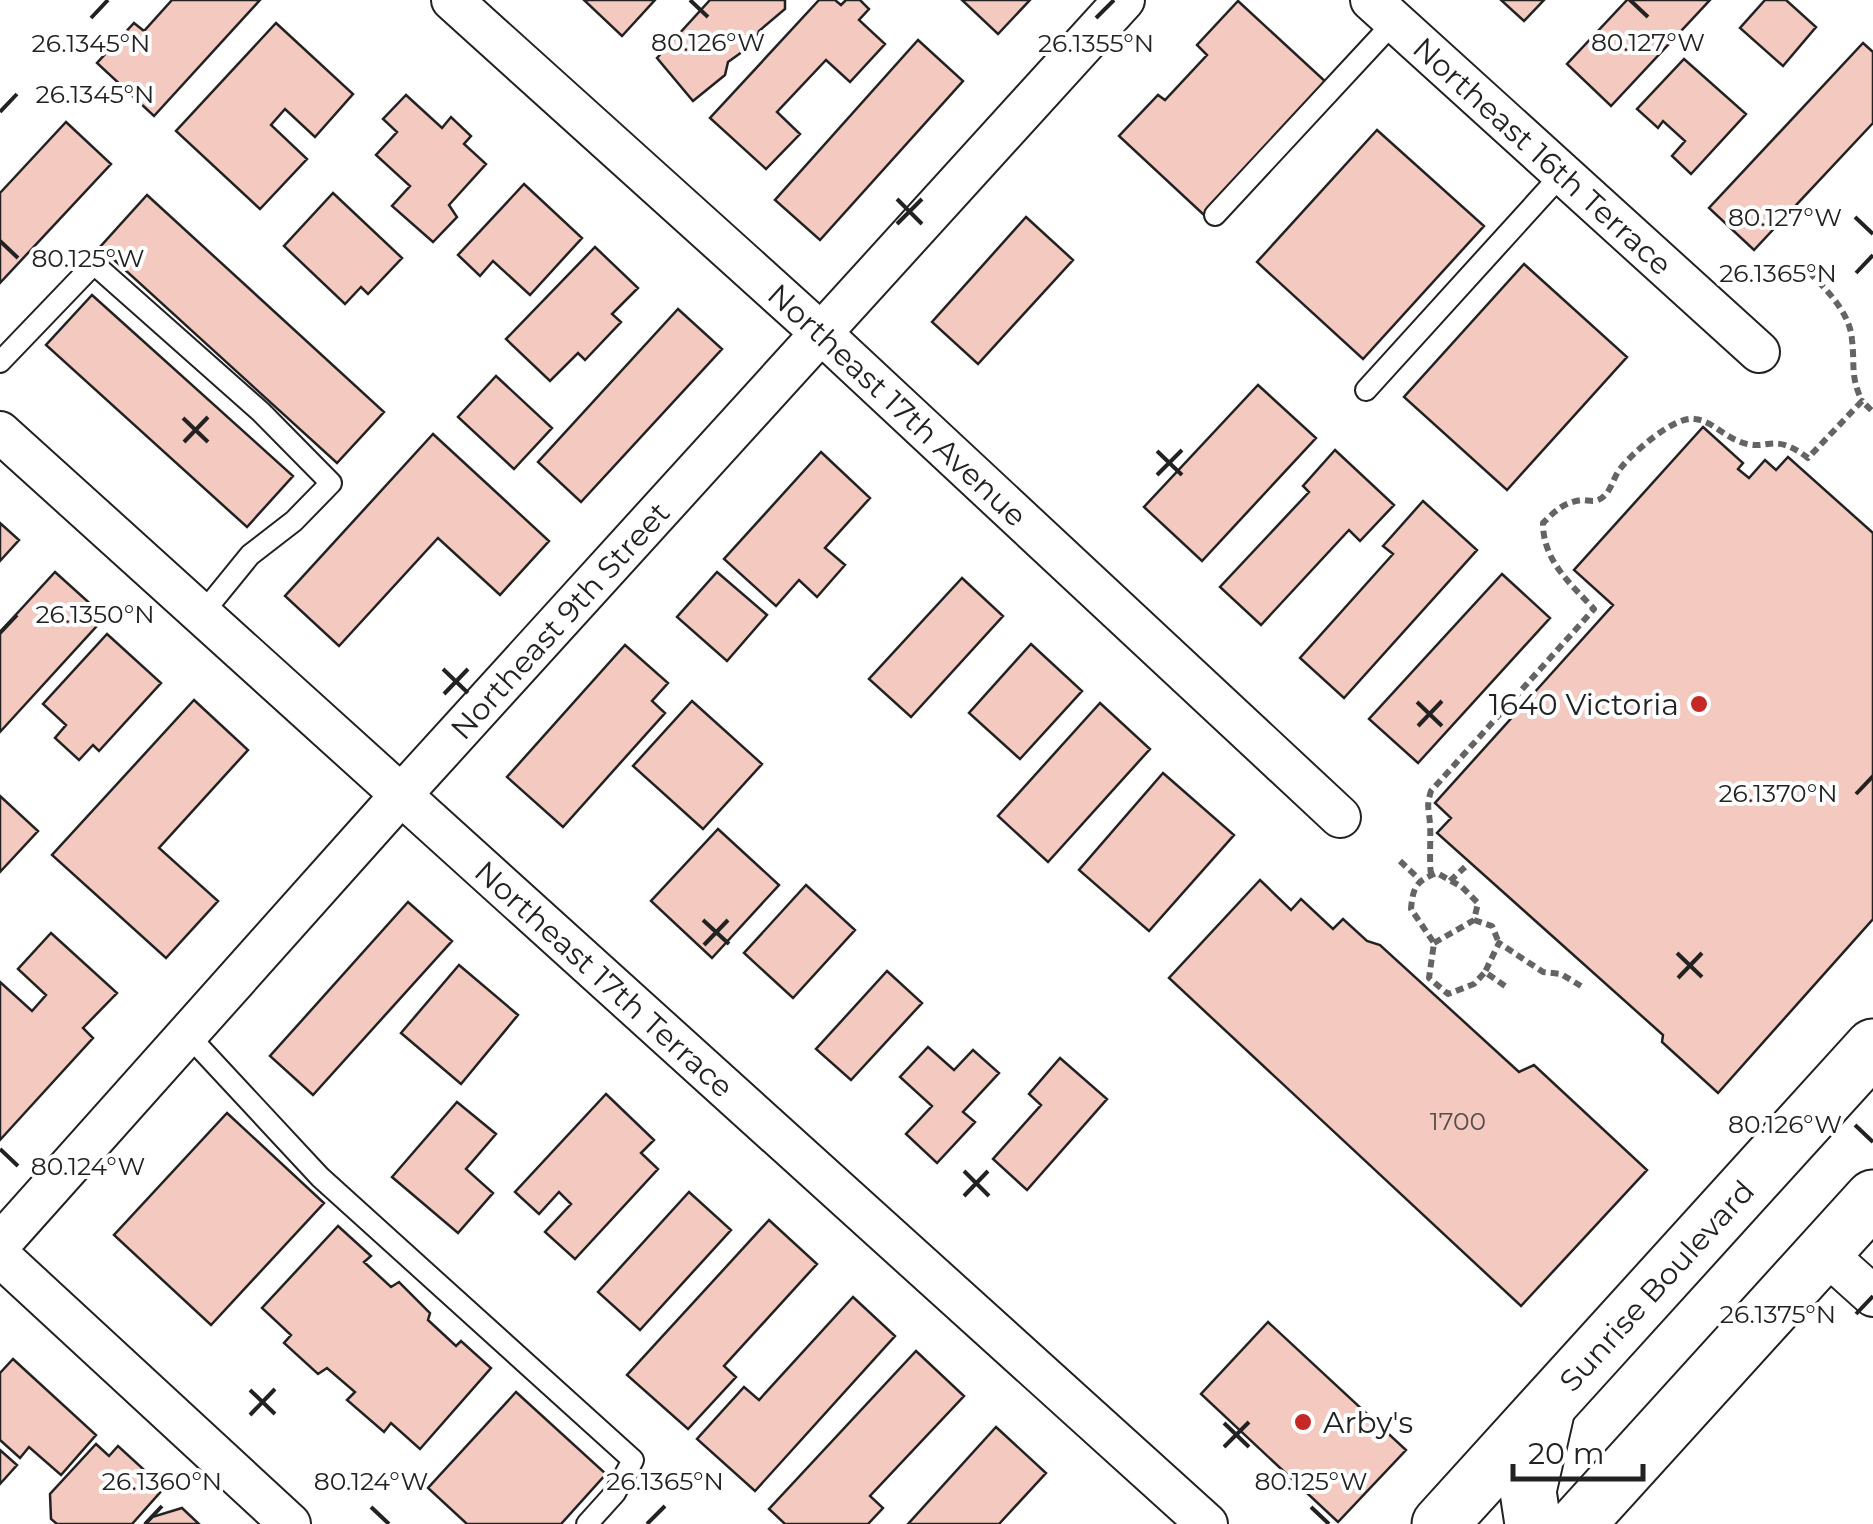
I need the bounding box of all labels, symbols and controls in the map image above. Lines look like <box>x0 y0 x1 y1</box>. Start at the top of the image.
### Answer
text: 80.126°W <box>651 27 765 57</box>
text: 80.127°W <box>1591 27 1705 57</box>
text: 26.1345°N <box>32 28 150 58</box>
text: 26.1355°N <box>1038 28 1154 58</box>
street label: Northeast 16th Terrace <box>1406 29 1680 283</box>
text: 26.1345°N <box>36 79 154 109</box>
text: 80.127°W <box>1728 202 1842 232</box>
text: 80.125°W <box>31 243 145 273</box>
text: 26.1365°N <box>1719 258 1837 288</box>
street label: Northeast 17th Avenue <box>760 276 1035 534</box>
street label: Northeast 9th Street <box>443 494 677 747</box>
text: 26.1350°N <box>35 599 155 629</box>
place label: 1640 Victoria <box>1489 686 1679 723</box>
marker: 1640 Victoria <box>1688 693 1710 715</box>
text: 26.1370°N <box>1718 778 1838 808</box>
street label: Northeast 17th Terrace <box>468 853 741 1105</box>
house number: 1700 <box>1430 1106 1486 1136</box>
text: 80.126°W <box>1728 1109 1842 1139</box>
text: 80.124°W <box>31 1151 145 1181</box>
street label: Sunrise Boulevard <box>1551 1172 1762 1399</box>
text: 26.1375°N <box>1720 1299 1836 1329</box>
place label: Arby's <box>1323 1404 1413 1441</box>
marker: Arby's <box>1292 1411 1314 1433</box>
scale bar <box>1513 1419 1643 1481</box>
text: 20 m <box>1528 1435 1605 1472</box>
text: 26.1360°N <box>102 1466 222 1496</box>
text: 80.124°W <box>314 1466 428 1496</box>
text: 26.1365°N <box>606 1466 724 1496</box>
text: 80.125°W <box>1254 1466 1368 1496</box>

